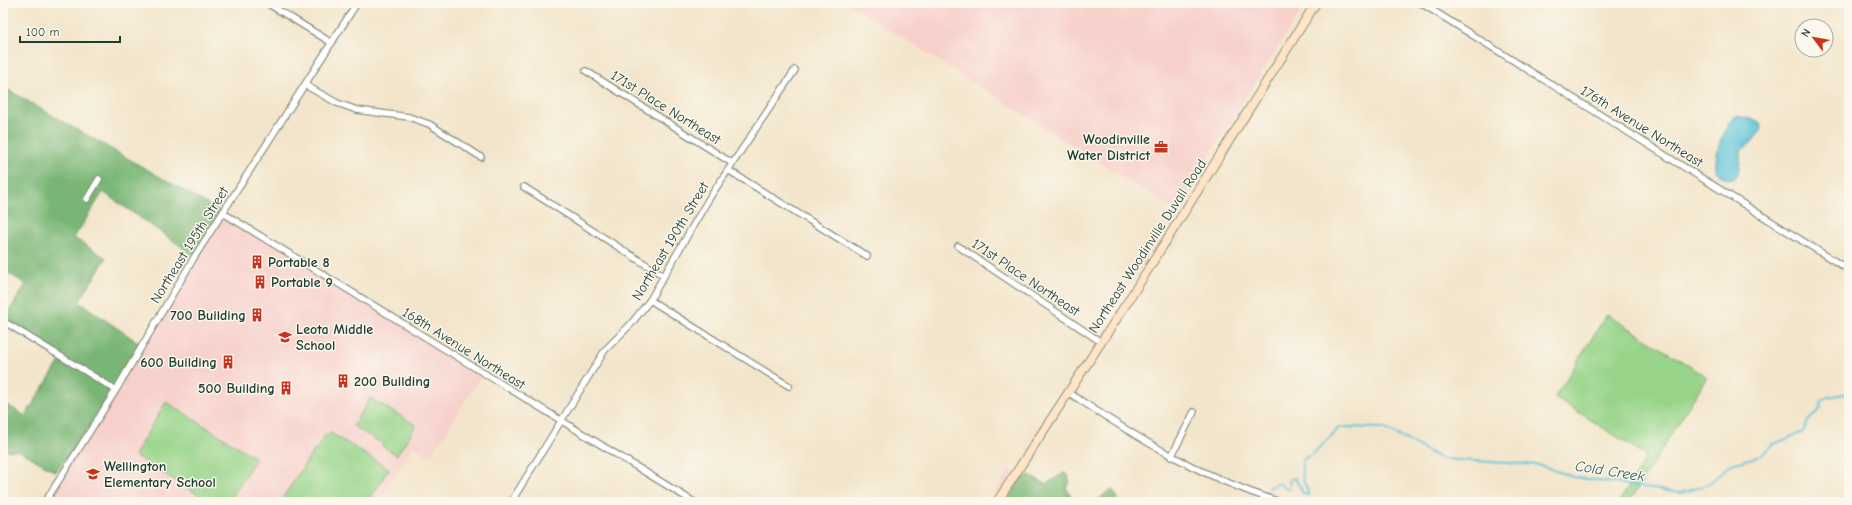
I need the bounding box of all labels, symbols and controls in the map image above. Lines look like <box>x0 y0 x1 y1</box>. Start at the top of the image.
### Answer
scale bar <box>20 18 120 44</box>
north arrow <box>1794 18 1834 58</box>
text: 100 m <box>26 25 59 39</box>
text: N <box>1799 26 1813 39</box>
street label: 171st Place Northeast <box>608 67 725 149</box>
street label: 176th Avenue Northeast <box>1577 82 1707 171</box>
place label: Woodinville Water District <box>1067 131 1150 164</box>
office icon: Woodinville Water District <box>1153 139 1169 155</box>
street label: Northeast Woodinville Duvall Road <box>1085 156 1210 336</box>
street label: Northeast 190th Street <box>628 178 713 304</box>
street label: Northeast 195th Street <box>147 183 233 307</box>
street label: 171st Place Northeast <box>969 235 1084 320</box>
building icon: Portable 8 <box>249 254 265 270</box>
place label: Portable 8 <box>268 254 330 271</box>
building icon: Portable 9 <box>252 274 268 290</box>
place label: Portable 9 <box>271 274 333 291</box>
street label: 168th Avenue Northeast <box>399 304 529 394</box>
place label: 700 Building <box>170 307 246 324</box>
building icon: 700 Building <box>249 307 265 323</box>
place label: Leota Middle School <box>296 321 373 354</box>
school or university icon: Leota Middle School <box>277 329 293 345</box>
place label: 600 Building <box>140 354 217 371</box>
building icon: 600 Building <box>220 354 236 370</box>
building icon: 200 Building <box>335 373 351 389</box>
place label: 200 Building <box>354 373 430 390</box>
place label: 500 Building <box>198 380 275 397</box>
building icon: 500 Building <box>278 380 294 396</box>
water label: Cold Creek <box>1574 457 1647 486</box>
place label: Wellington Elementary School <box>104 458 216 491</box>
school or university icon: Wellington Elementary School <box>85 466 101 482</box>

